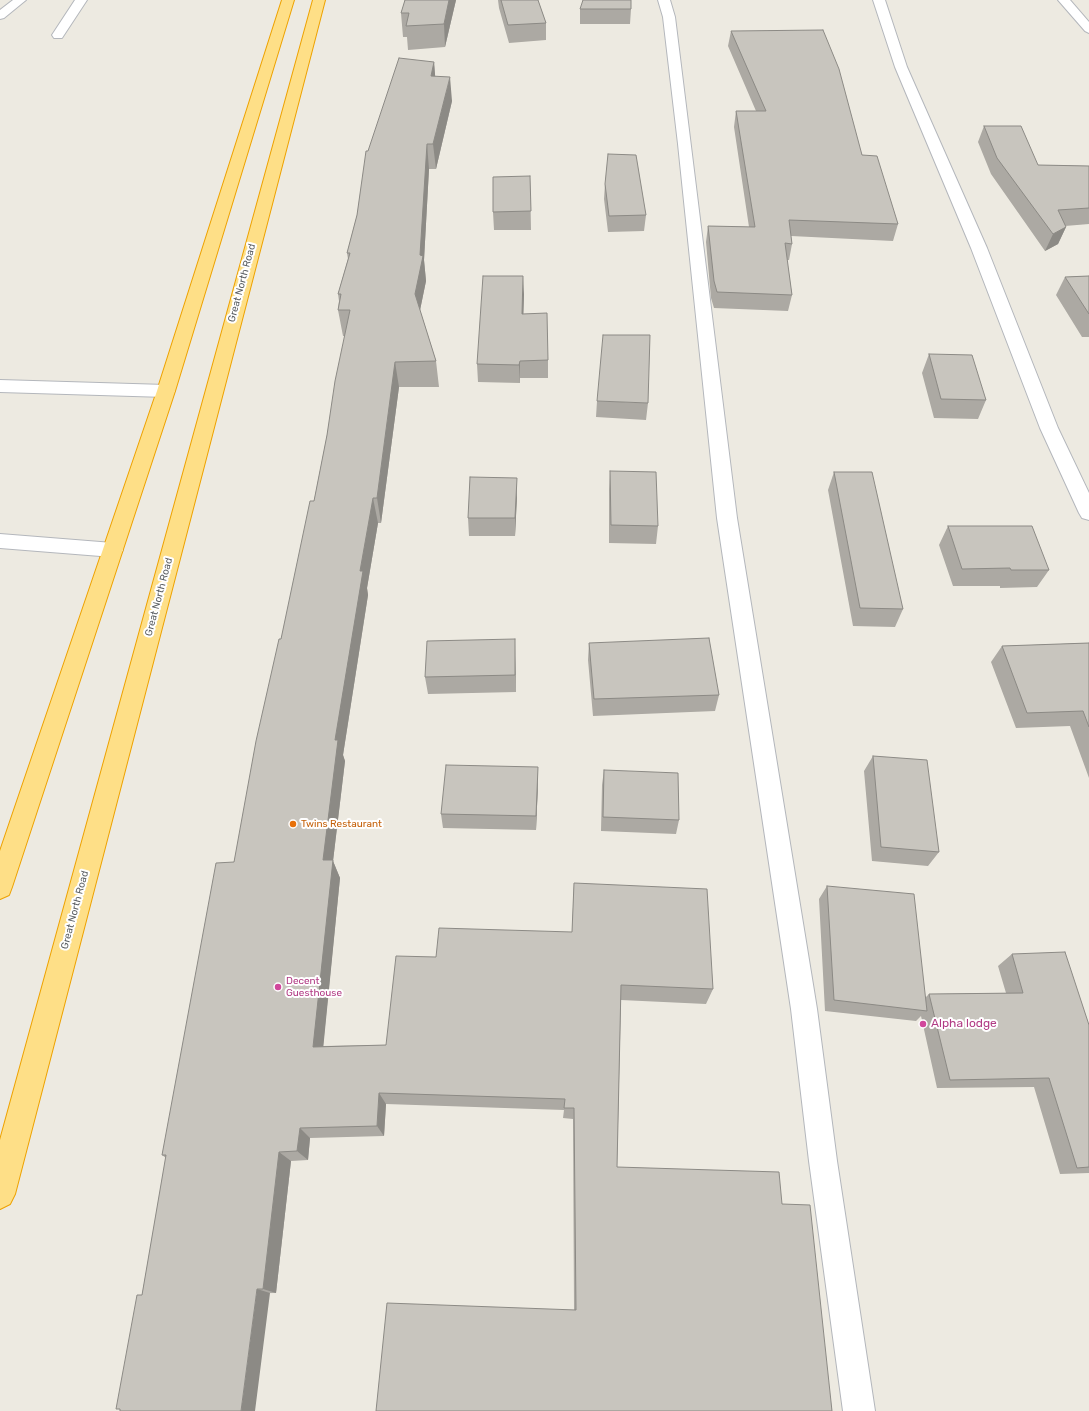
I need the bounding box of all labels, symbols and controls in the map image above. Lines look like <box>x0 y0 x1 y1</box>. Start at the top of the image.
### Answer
street label: Great North Road <box>226 243 258 323</box>
street label: Great North Road <box>143 557 175 637</box>
place label: Twins Restaurant <box>301 818 382 830</box>
marker: Twins Restaurant <box>288 819 298 829</box>
street label: Great North Road <box>59 870 91 950</box>
place label: Decent Guesthouse <box>286 975 342 998</box>
marker: Decent Guesthouse <box>273 982 283 992</box>
place label: Alpha lodge <box>931 1017 997 1031</box>
marker: Alpha lodge <box>918 1019 928 1029</box>

